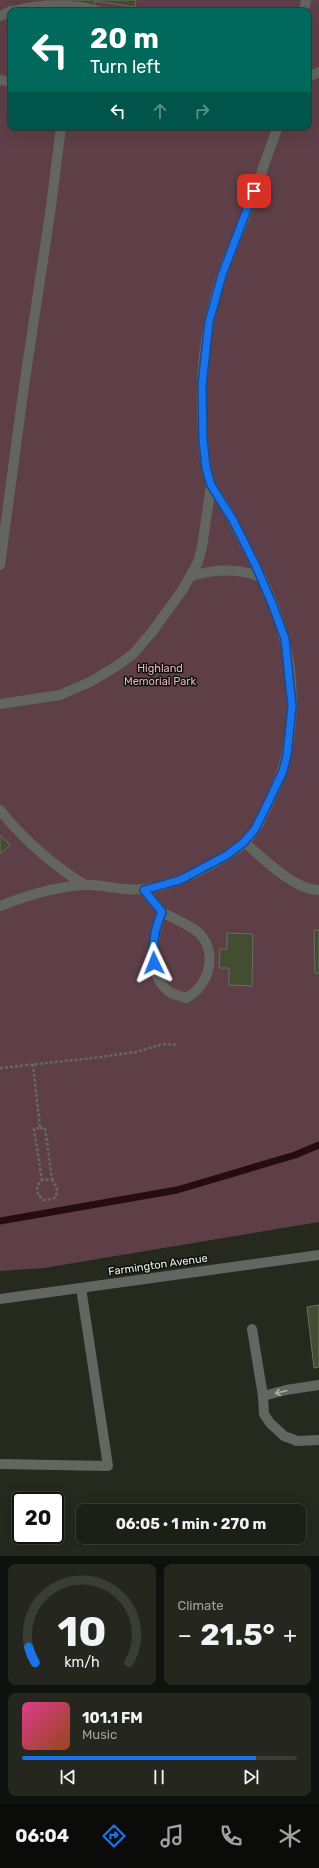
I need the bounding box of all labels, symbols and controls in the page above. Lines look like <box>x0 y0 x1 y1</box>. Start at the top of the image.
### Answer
text: 20 m <box>90 22 159 55</box>
icon: left <box>24 24 76 76</box>
text: Turn left <box>90 56 160 78</box>
icon: left <box>107 100 129 122</box>
icon: ahead <box>149 100 171 122</box>
icon: right <box>191 100 213 122</box>
pin <box>237 174 271 208</box>
icon: arrive <box>243 180 265 202</box>
park label: Highland Memorial Park <box>124 662 196 688</box>
position arrow <box>133 942 175 984</box>
street label: Farmington Avenue <box>107 1252 209 1278</box>
one-way arrow <box>274 1389 287 1396</box>
speed limit sign: 20 <box>12 1492 64 1544</box>
text: 06:05 · 1 min · 270 m <box>116 1515 266 1533</box>
text: Climate <box>178 1598 224 1613</box>
text: 10 <box>57 1606 106 1655</box>
text: 21.5° <box>200 1617 275 1653</box>
text: − <box>178 1622 192 1649</box>
text: + <box>283 1622 297 1649</box>
text: km/h <box>64 1653 100 1670</box>
text: 101.1 FM <box>82 1709 143 1727</box>
text: Music <box>82 1727 117 1742</box>
icon: previous <box>57 1766 79 1788</box>
icon: pause <box>148 1766 170 1788</box>
icon: next <box>240 1766 262 1788</box>
icon: directions <box>100 1822 128 1850</box>
icon: music <box>158 1822 186 1850</box>
icon: phone <box>217 1822 245 1850</box>
icon: climate <box>276 1822 304 1850</box>
text: 06:04 <box>15 1825 69 1847</box>

